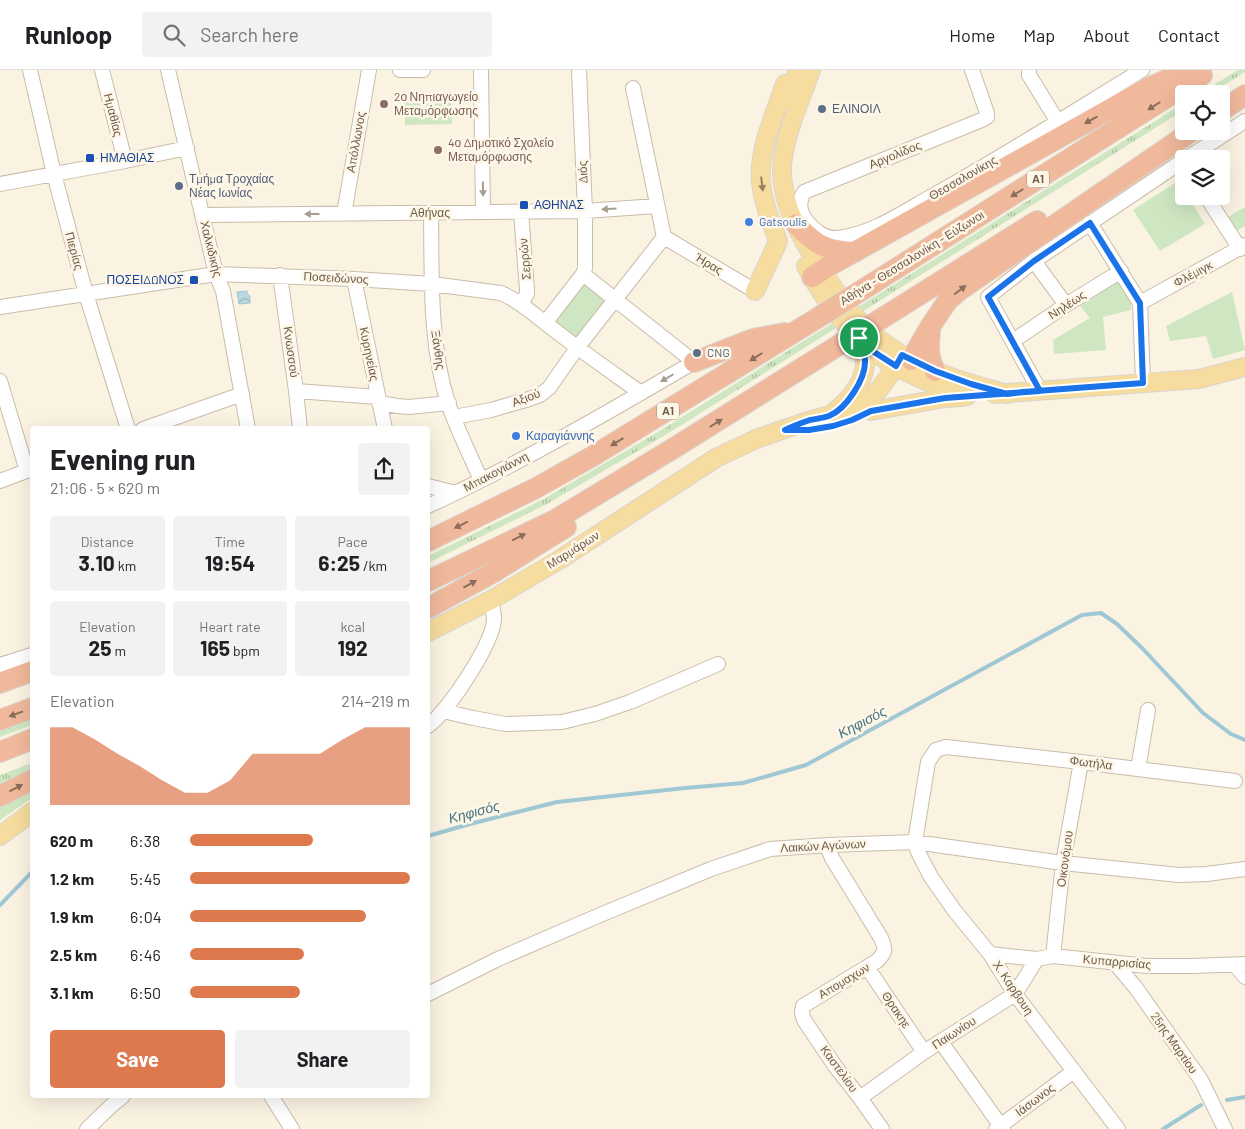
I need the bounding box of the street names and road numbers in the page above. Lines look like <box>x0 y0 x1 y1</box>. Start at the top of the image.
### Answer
street label: Ημαθίας <box>101 92 126 138</box>
street label: Απόλλωνος <box>343 110 368 174</box>
street label: Αργολίδος <box>866 137 923 172</box>
street label: Θεσσαλονίκης <box>926 152 1000 203</box>
street label: Διός <box>575 160 590 184</box>
road number: Α1 <box>1027 170 1049 188</box>
street label: Αθήνας <box>410 205 450 220</box>
street label: Αθήνα - Θεσσαλονίκη - Εύζωνοι <box>837 207 987 308</box>
street label: Χαλκιδικής <box>197 219 226 279</box>
street label: Πιερίας <box>62 230 87 272</box>
street label: Σερρών <box>515 238 534 281</box>
street label: Ήρας <box>692 249 726 278</box>
street label: Φλέμιγκ <box>1171 257 1216 290</box>
street label: Ποσειδώνος <box>303 268 369 287</box>
street label: Νηλέως <box>1045 287 1089 322</box>
street label: Κνωσσού <box>281 325 303 378</box>
street label: Κυρηνείας <box>356 326 383 382</box>
street label: Ξάνθης <box>428 329 449 371</box>
street label: Αξιού <box>509 385 542 410</box>
road number: Α1 <box>657 402 679 420</box>
street label: Μπακογιάννη <box>461 448 531 495</box>
street label: Μαρμάρων <box>544 527 602 572</box>
street label: Φωτήλα <box>1069 752 1113 773</box>
street label: Οικονόμου <box>1053 830 1075 888</box>
street label: Λαικών Αγώνων <box>780 836 866 855</box>
street label: Κυπαρρισίας <box>1082 951 1152 972</box>
street label: Χ. Καρβουη <box>990 958 1037 1018</box>
street label: Απομαχων <box>815 959 872 1002</box>
street label: Θρακηε <box>879 988 914 1031</box>
street label: 25ης Μαρτίου <box>1148 1009 1201 1076</box>
street label: Παιωνίου <box>929 1013 978 1052</box>
street label: Καστελίου <box>818 1042 861 1094</box>
street label: Ιάσωνος <box>1012 1080 1058 1119</box>

